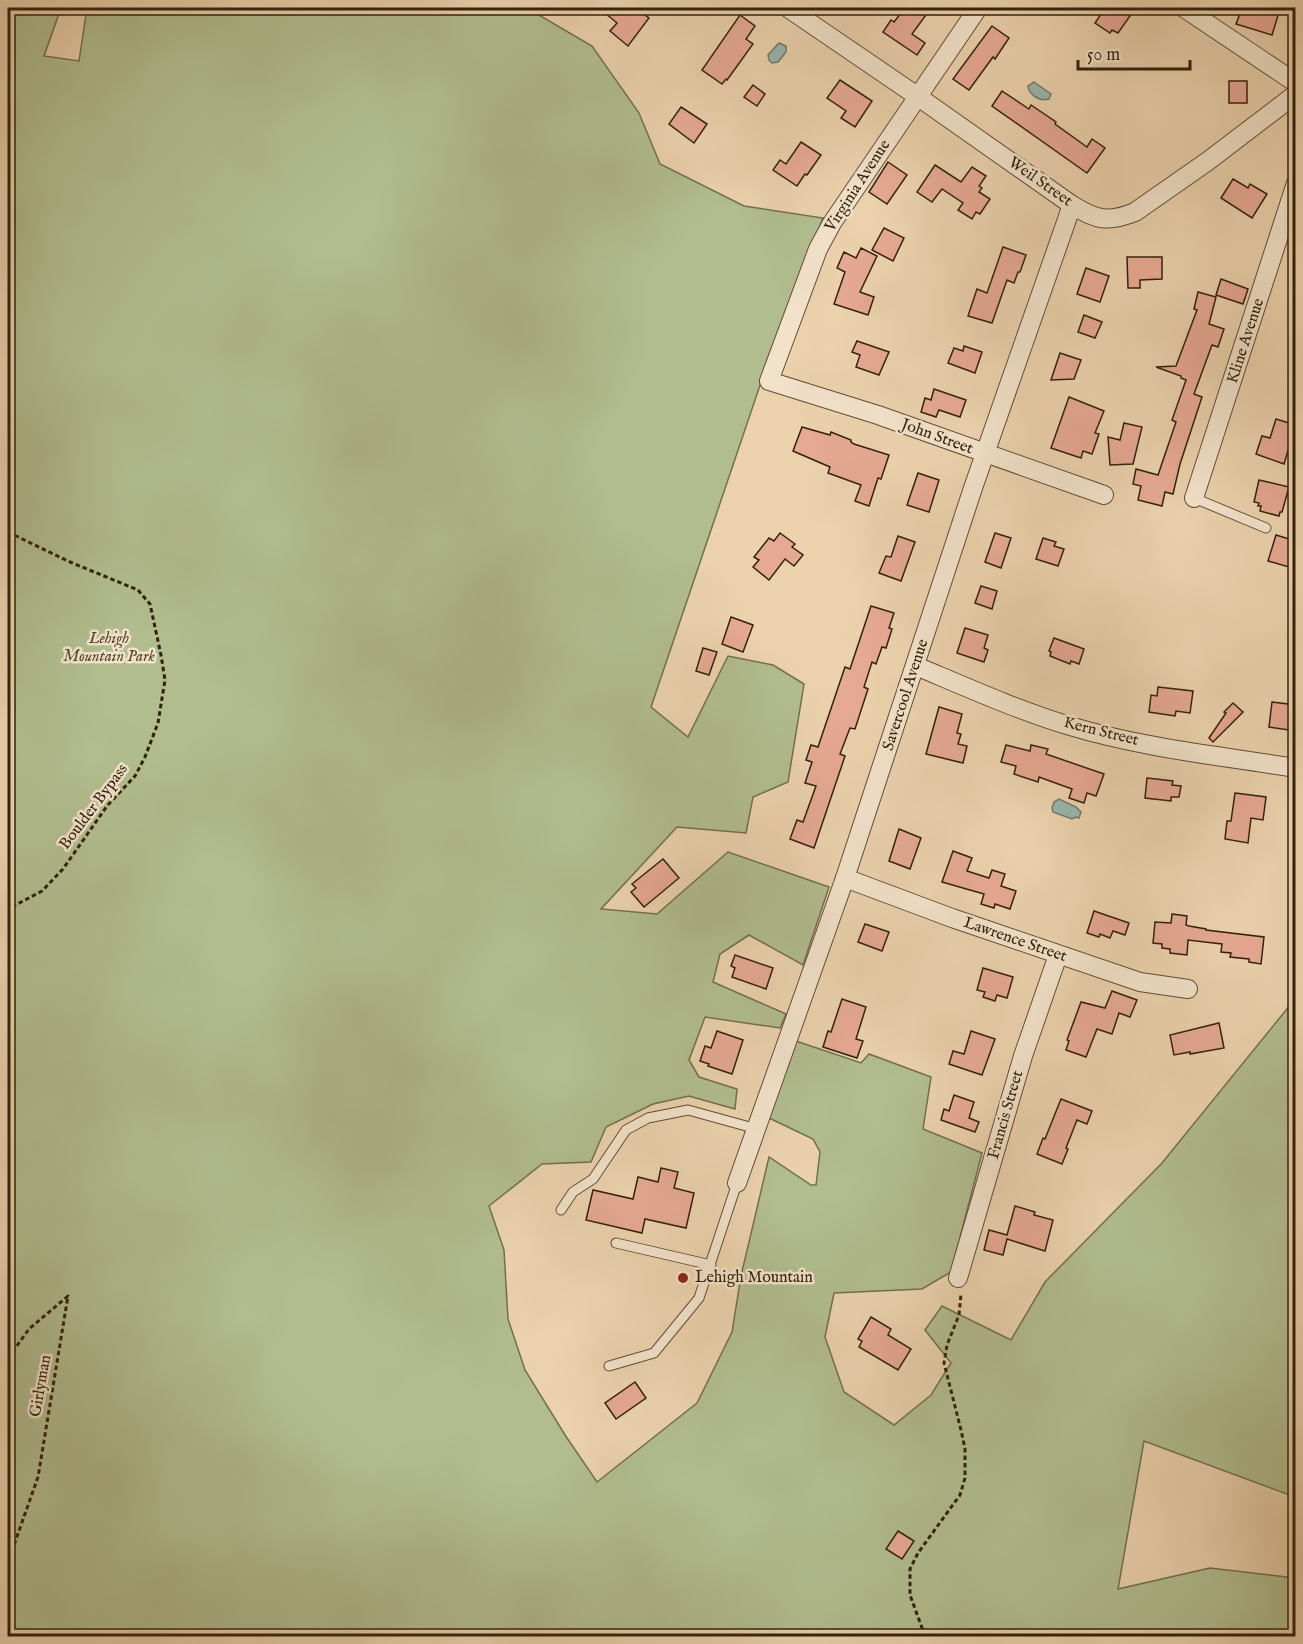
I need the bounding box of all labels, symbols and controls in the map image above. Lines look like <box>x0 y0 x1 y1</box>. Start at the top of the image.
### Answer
scale bar <box>1078 33 1190 71</box>
text: 50 m <box>1087 44 1120 67</box>
street label: Virginia Avenue <box>820 136 895 237</box>
street label: Weil Street <box>1004 153 1076 212</box>
street label: Kline Avenue <box>1223 296 1269 386</box>
street label: John Street <box>896 414 976 459</box>
park label: Lehigh Mountain Park <box>63 629 156 667</box>
street label: Savercool Avenue <box>879 637 933 753</box>
street label: Kern Street <box>1061 713 1141 751</box>
street label: Boulder Bypass <box>55 760 133 854</box>
street label: Lawrence Street <box>961 913 1070 967</box>
street label: Francis Street <box>984 1068 1028 1162</box>
place label: Lehigh Mountain <box>695 1268 813 1288</box>
marker: Lehigh Mountain <box>676 1271 690 1285</box>
street label: Girlyman <box>26 1353 56 1419</box>

